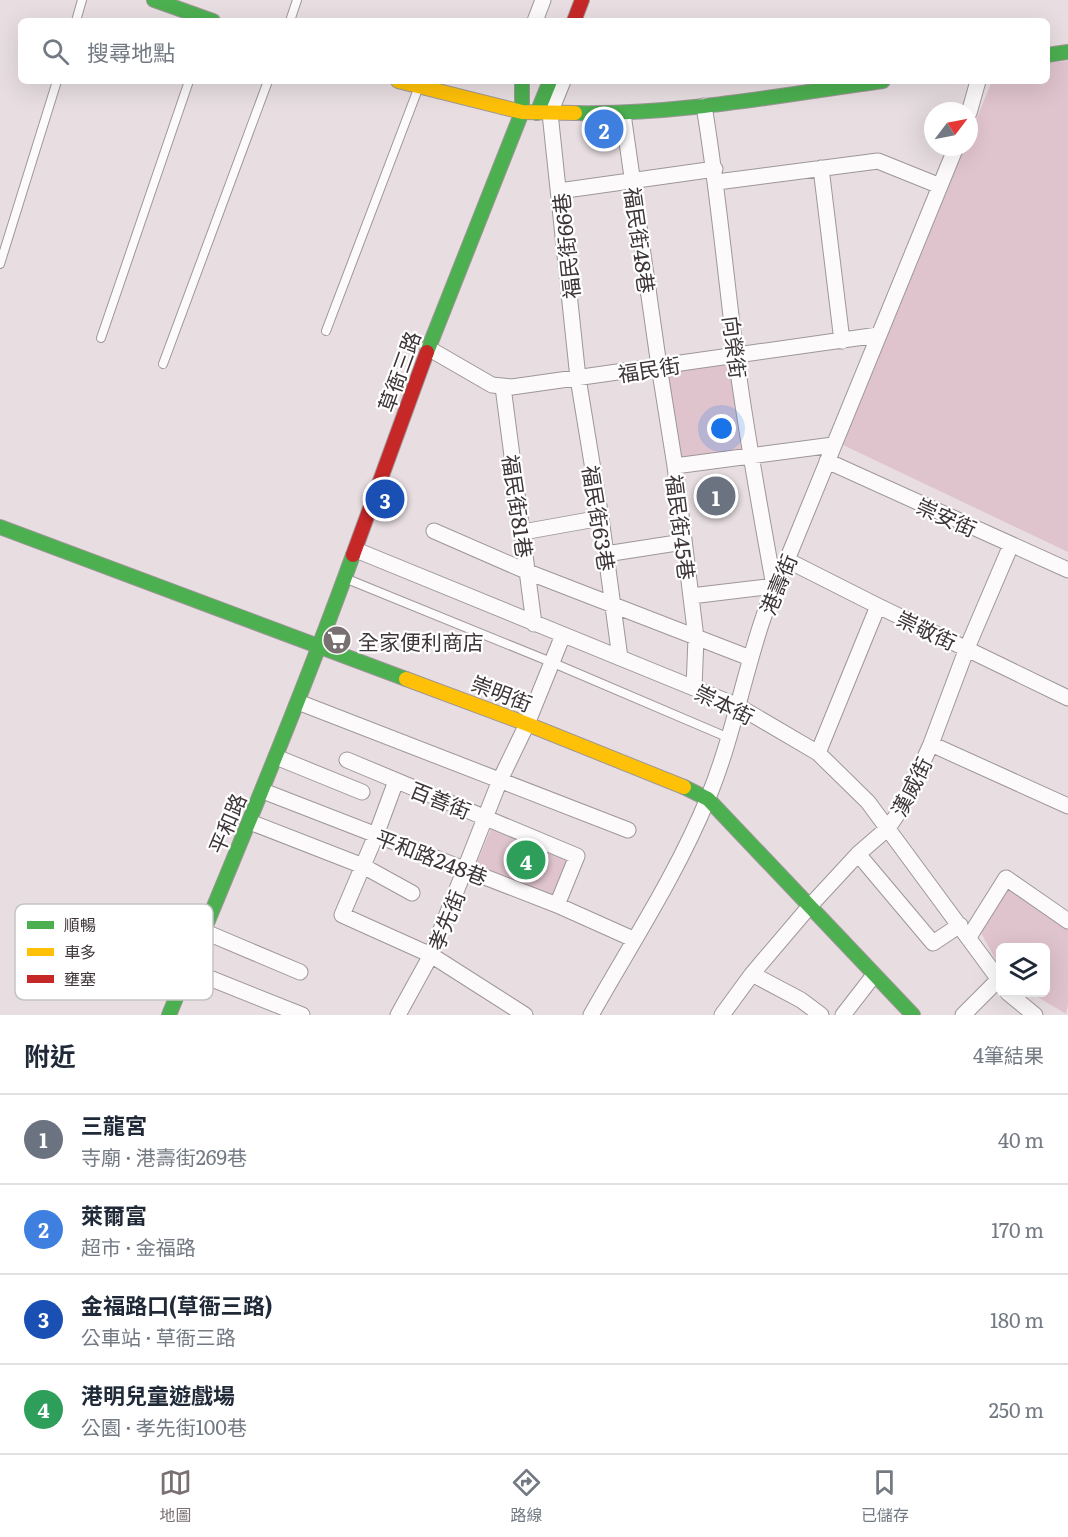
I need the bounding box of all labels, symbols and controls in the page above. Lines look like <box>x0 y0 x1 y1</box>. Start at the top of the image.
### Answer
search box <box>18 18 1050 84</box>
icon: search <box>39 35 72 68</box>
text: 搜尋地點 <box>87 35 175 68</box>
north arrow <box>924 102 978 156</box>
pin: 2 <box>584 106 624 152</box>
street label: 福民街48巷 <box>618 185 664 295</box>
street label: 福民街66巷 <box>544 191 586 301</box>
street label: 向榮街 <box>717 314 755 380</box>
street label: 草衙三路 <box>369 326 427 416</box>
street label: 福民街 <box>615 348 683 388</box>
your location <box>707 414 736 443</box>
street label: 福民街81巷 <box>496 452 542 560</box>
street label: 福民街63巷 <box>576 463 624 573</box>
street label: 福民街45巷 <box>660 472 704 582</box>
pin: 1 <box>696 474 736 518</box>
pin: 3 <box>366 476 404 522</box>
street label: 崇安街 <box>912 489 982 543</box>
street label: 港壽街 <box>751 549 803 619</box>
street label: 崇敬街 <box>892 602 962 656</box>
supermarket icon: 全家便利商店 <box>321 624 353 656</box>
place label: 全家便利商店 <box>358 625 484 656</box>
street label: 崇明街 <box>467 666 537 718</box>
street label: 崇本街 <box>690 675 760 731</box>
street label: 漢威街 <box>882 751 938 821</box>
street label: 百善街 <box>406 773 476 825</box>
street label: 平和路 <box>199 788 253 858</box>
street label: 平和路248巷 <box>371 820 493 892</box>
pin: 4 <box>506 838 546 882</box>
street label: 孝先街 <box>419 885 471 955</box>
legend <box>15 904 213 1000</box>
text: 順暢 <box>64 912 96 936</box>
text: 車多 <box>64 939 96 963</box>
map controls <box>996 943 1050 997</box>
button: layers <box>996 943 1050 997</box>
text: 壅塞 <box>64 966 96 990</box>
text: 附近 <box>24 1035 76 1074</box>
text: 4筆結果 <box>973 1039 1044 1069</box>
text: 三龍宮 <box>81 1108 147 1141</box>
text: 1 <box>39 1124 48 1154</box>
text: 40 m <box>998 1124 1044 1154</box>
text: 寺廟 · 港壽街269巷 <box>81 1141 247 1171</box>
text: 萊爾富 <box>81 1198 147 1231</box>
text: 2 <box>38 1214 49 1244</box>
text: 170 m <box>991 1214 1044 1244</box>
text: 超市 · 金福路 <box>81 1231 196 1261</box>
text: 金福路口(草衙三路) <box>81 1288 273 1321</box>
text: 3 <box>38 1304 49 1334</box>
text: 180 m <box>990 1304 1044 1334</box>
text: 公車站 · 草衙三路 <box>81 1321 236 1351</box>
text: 港明兒童遊戲場 <box>81 1378 235 1411</box>
text: 4 <box>37 1394 50 1424</box>
text: 250 m <box>989 1394 1044 1424</box>
text: 公園 · 孝先街100巷 <box>81 1411 247 1441</box>
tab: 地圖 <box>159 1466 192 1526</box>
tab: 路線 <box>510 1466 543 1526</box>
tab: 已儲存 <box>861 1466 909 1526</box>

